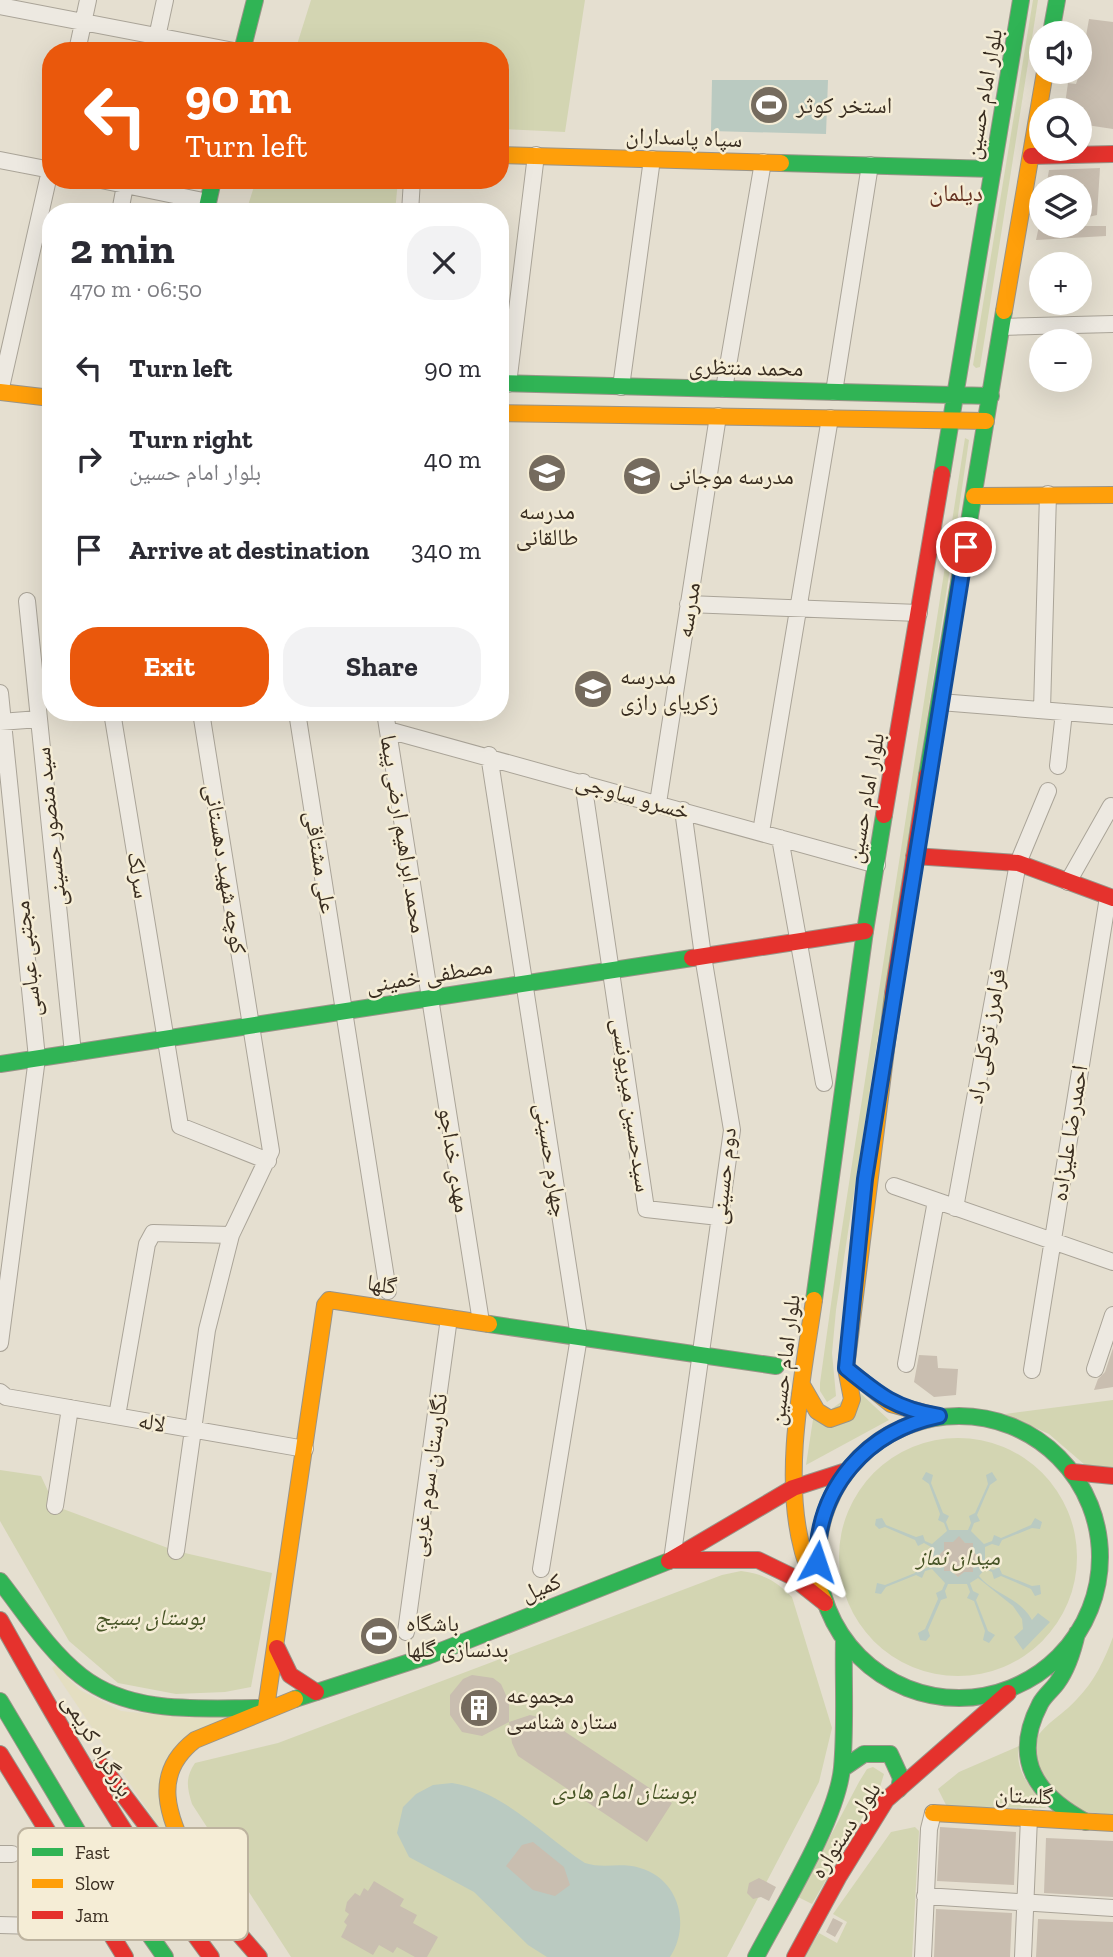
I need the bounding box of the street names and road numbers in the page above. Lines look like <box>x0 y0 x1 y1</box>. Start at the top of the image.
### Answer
street label: بلوار امام حسین <box>958 26 1010 162</box>
street label: سپاه پاسداران <box>625 121 743 153</box>
street label: محمد منتظری <box>688 352 804 382</box>
street label: مدرسه <box>670 580 706 640</box>
street label: بلوار امام حسین <box>840 730 892 866</box>
street label: محمد ابراهیم ارضی پیما <box>373 733 433 935</box>
street label: سید منصور حسینی <box>28 746 72 908</box>
street label: خسرو ساوجی <box>573 766 693 826</box>
street label: کوچه شهید دهستانی <box>199 782 253 956</box>
street label: علی مشتاقی <box>299 809 343 916</box>
street label: سرلک <box>121 850 157 900</box>
street label: مجتبی عباسی <box>7 899 47 1019</box>
street label: مصطفی خمینی <box>364 951 494 999</box>
street label: فرامرز توکلی راد <box>960 966 1012 1106</box>
street label: سیدحسین میریونسی <box>606 1016 658 1194</box>
street label: احمدرضا علیزاده <box>1044 1063 1094 1203</box>
street label: چهارم حسینی <box>527 1101 575 1219</box>
street label: مهدی خداجو <box>433 1105 477 1215</box>
street label: دوم حسینی <box>704 1126 744 1226</box>
street label: گلها <box>365 1268 399 1300</box>
street label: بلوار امام حسین <box>762 1293 808 1428</box>
street label: نگارستان سوم غربی <box>403 1391 455 1559</box>
street label: لاله <box>136 1406 168 1438</box>
street label: کمیل <box>517 1566 566 1607</box>
street label: بزرگراه کریمی <box>56 1688 140 1802</box>
street label: بلوار دستواره <box>803 1776 887 1884</box>
street label: گلستان <box>994 1780 1054 1811</box>

